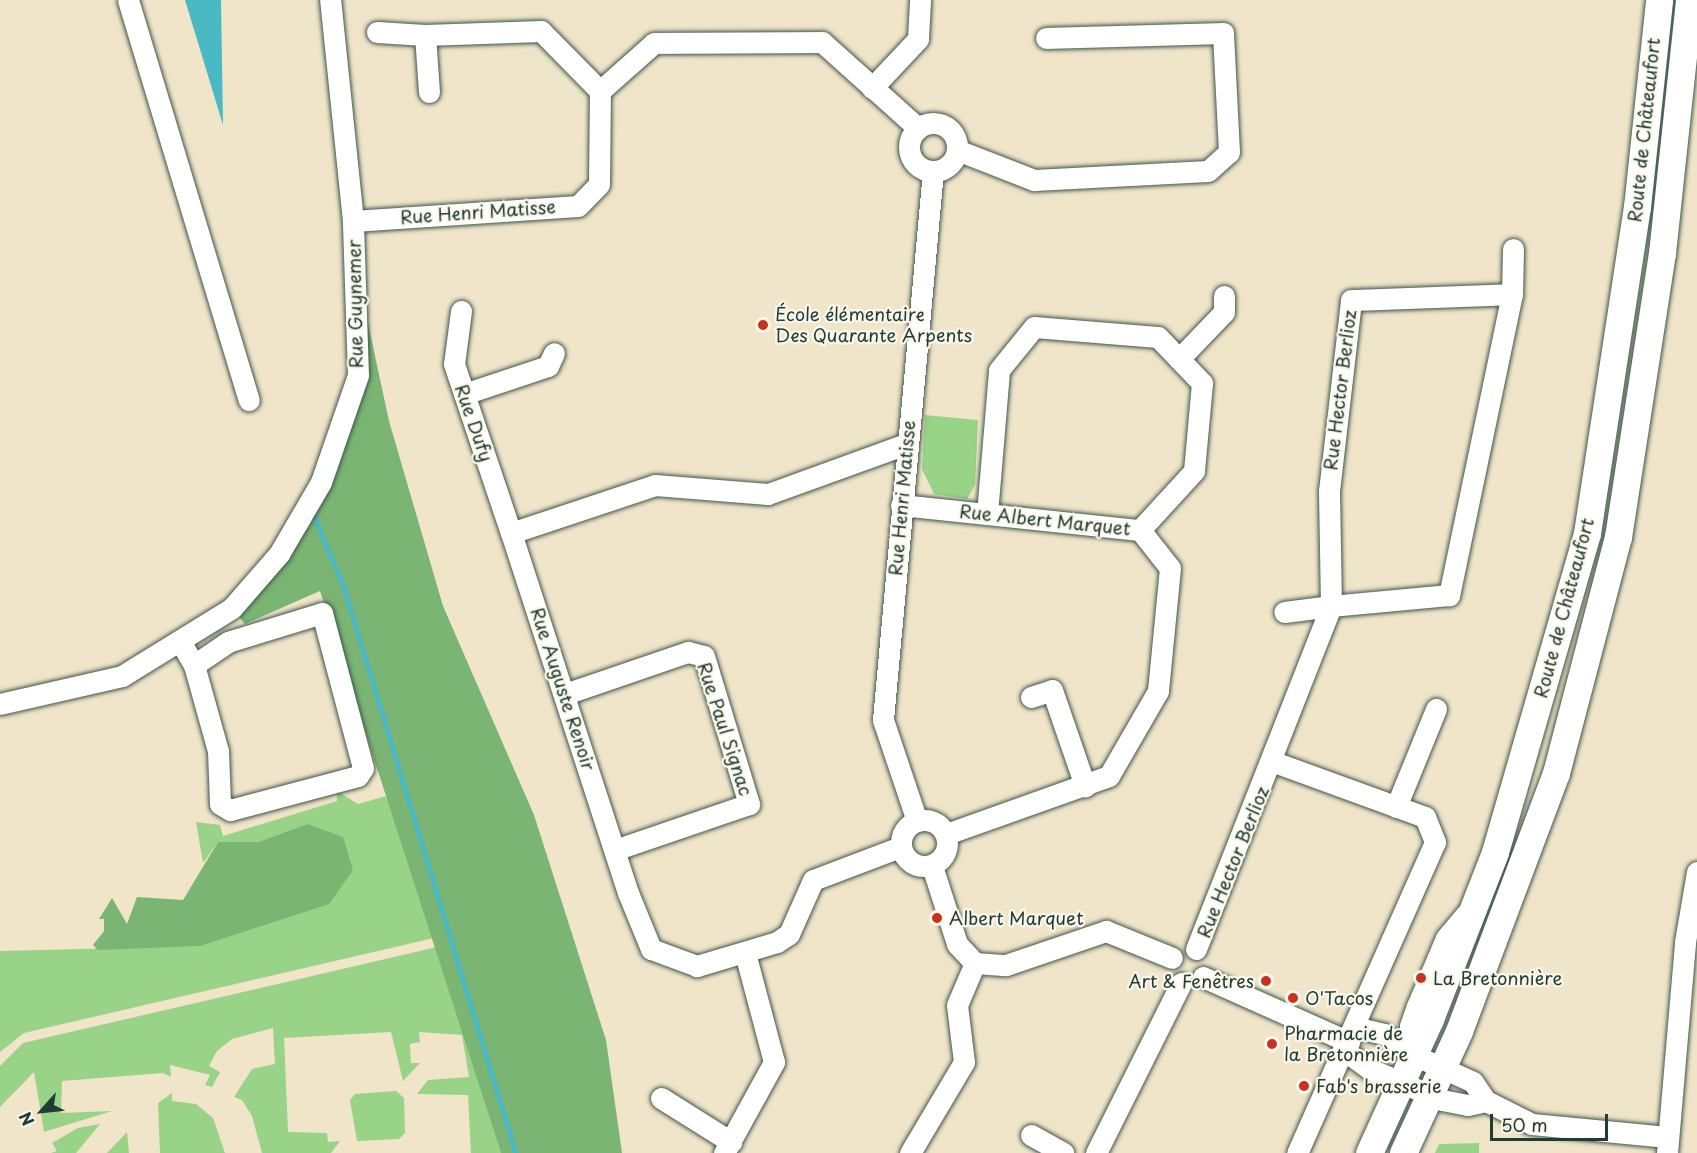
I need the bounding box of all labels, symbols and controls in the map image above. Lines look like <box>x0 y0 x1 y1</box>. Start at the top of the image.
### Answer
street label: Route de Châteaufort <box>1623 36 1665 224</box>
street label: Rue Henri Matisse <box>398 196 558 228</box>
street label: Rue Guynemer <box>343 239 367 369</box>
place label: École élémentaire Des Quarante Arpents <box>775 304 972 346</box>
street label: Rue Hector Berlioz <box>1319 307 1361 473</box>
marker: École élémentaire Des Quarante Arpents <box>756 318 770 332</box>
street label: Rue Dufy <box>450 381 498 465</box>
street label: Rue Henri Matisse <box>884 418 920 578</box>
street label: Rue Albert Marquet <box>957 500 1133 540</box>
street label: Route de Châteaufort <box>1529 515 1599 701</box>
street label: Rue Auguste Renoir <box>526 604 600 774</box>
street label: Rue Paul Signac <box>693 659 757 799</box>
street label: Rue Hector Berlioz <box>1192 782 1274 942</box>
place label: Albert Marquet <box>949 907 1084 929</box>
marker: Albert Marquet <box>930 911 944 925</box>
place label: La Bretonnière <box>1433 967 1562 989</box>
place label: Art & Fenêtres <box>1126 970 1254 992</box>
marker: La Bretonnière <box>1414 971 1428 985</box>
marker: Art & Fenêtres <box>1259 974 1273 988</box>
place label: O'Tacos <box>1305 987 1373 1009</box>
marker: O'Tacos <box>1286 991 1300 1005</box>
place label: Pharmacie de la Bretonnière <box>1284 1023 1408 1066</box>
marker: Pharmacie de la Bretonnière <box>1265 1037 1279 1051</box>
place label: Fab's brasserie <box>1316 1075 1442 1097</box>
marker: Fab's brasserie <box>1297 1079 1311 1093</box>
north arrow <box>12 1081 72 1141</box>
scale bar <box>1493 1102 1612 1140</box>
text: N <box>12 1108 40 1130</box>
text: 50 m <box>1501 1111 1548 1138</box>

